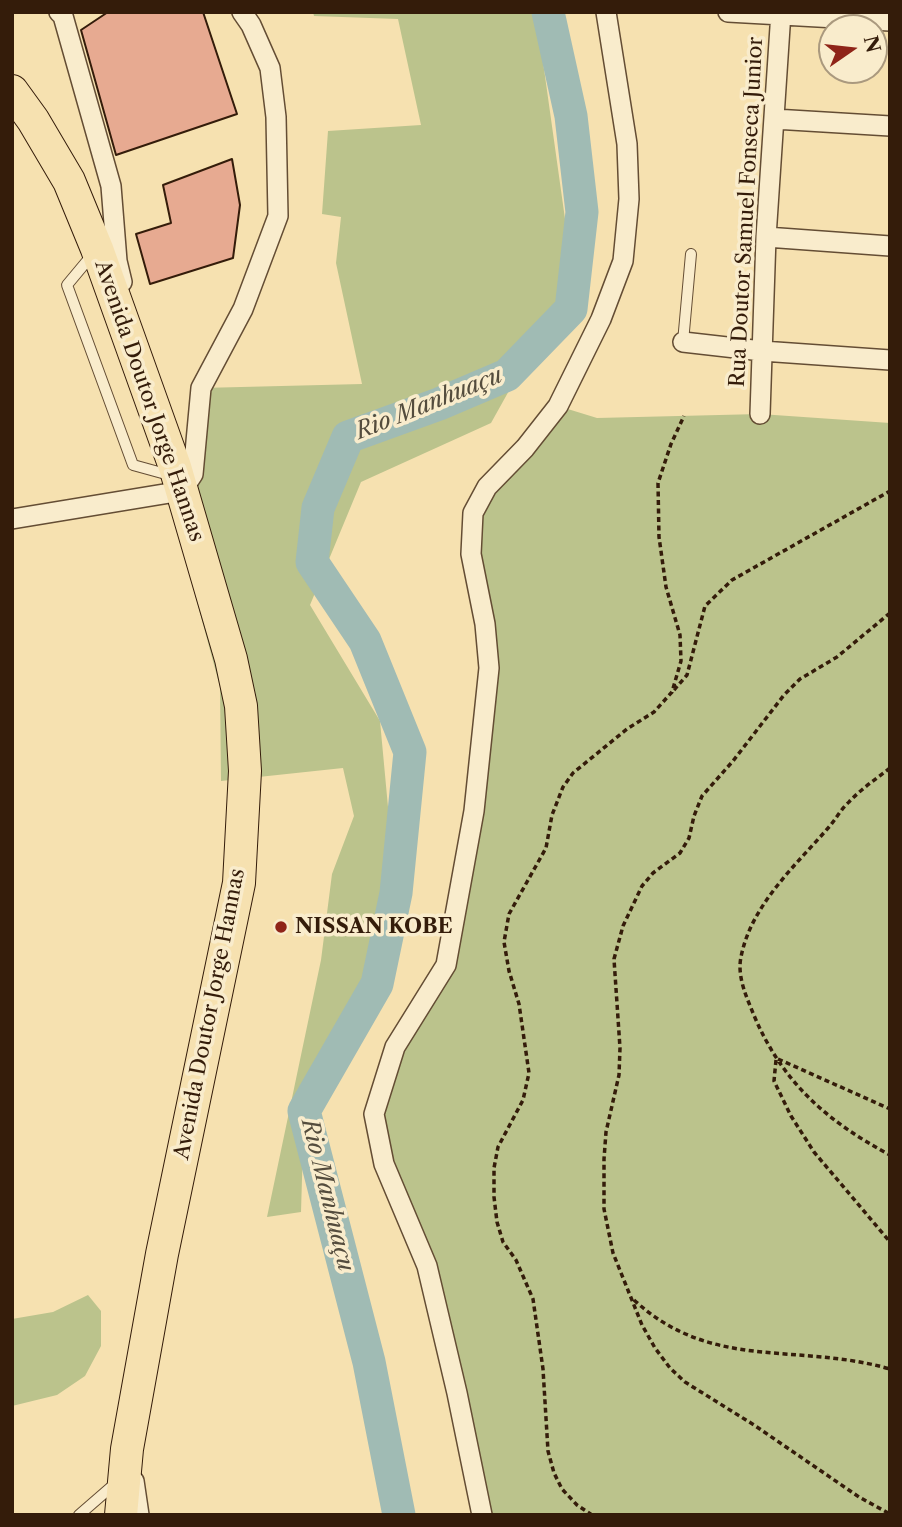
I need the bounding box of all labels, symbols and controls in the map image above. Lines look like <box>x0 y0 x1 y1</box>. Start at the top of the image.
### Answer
north arrow <box>818 14 888 84</box>
text: N <box>859 33 885 55</box>
street label: Rua Doutor Samuel Fonseca Junior <box>725 36 769 388</box>
street label: Avenida Doutor Jorge Hannas <box>89 257 209 545</box>
water label: Rio Manhuaçu <box>352 362 506 446</box>
street label: Avenida Doutor Jorge Hannas <box>169 866 251 1162</box>
place label: NISSAN KOBE <box>295 914 453 940</box>
marker: NISSAN KOBE <box>273 919 289 935</box>
water label: Rio Manhuaçu <box>295 1116 359 1274</box>

